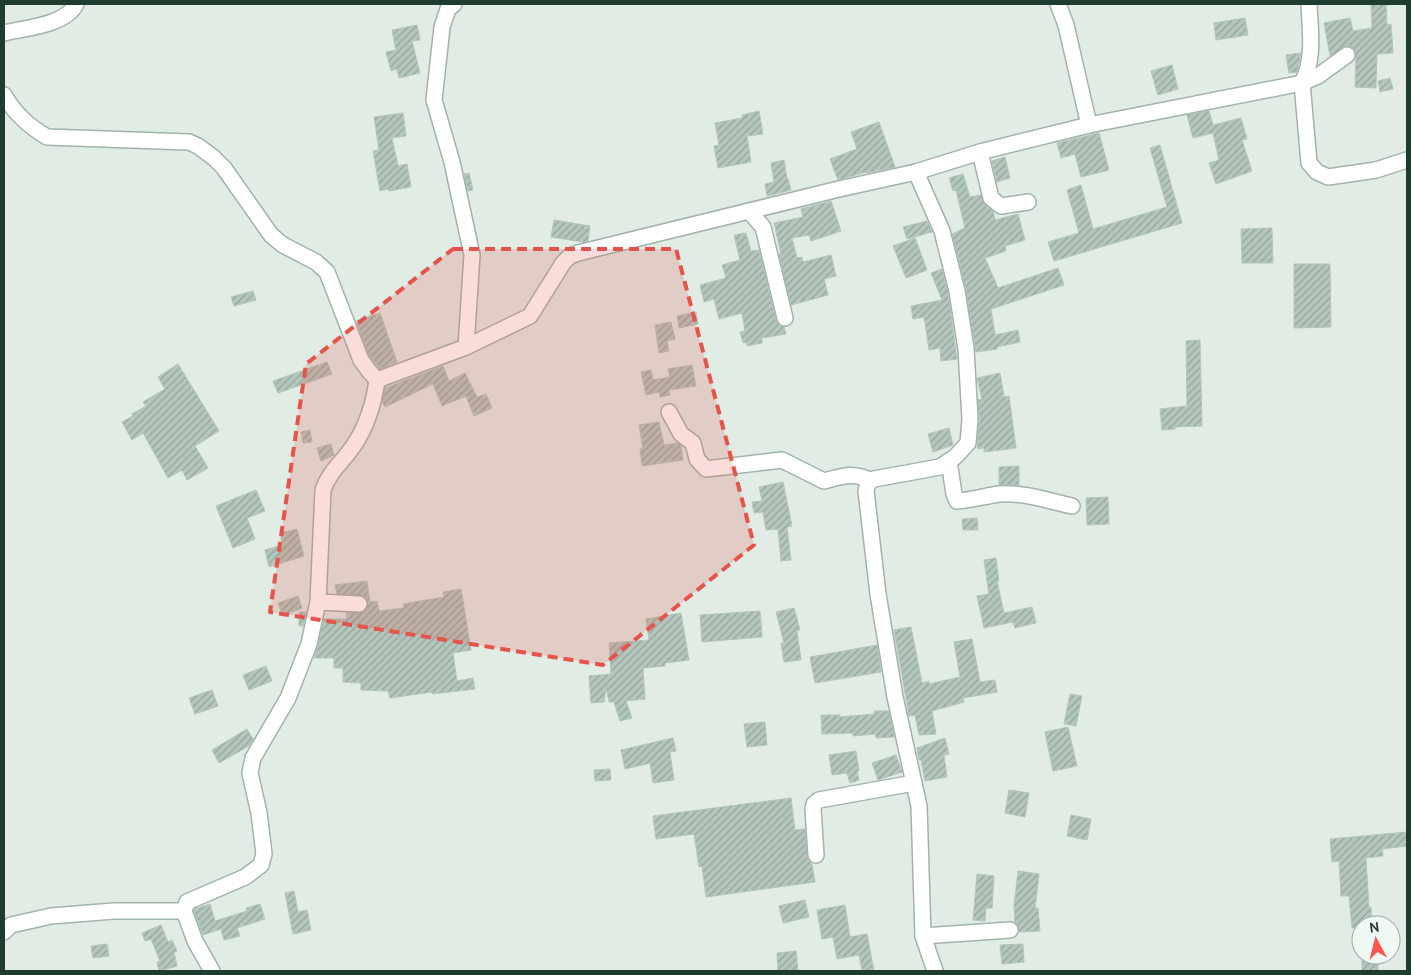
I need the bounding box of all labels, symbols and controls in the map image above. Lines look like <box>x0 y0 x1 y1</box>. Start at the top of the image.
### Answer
north arrow <box>1351 915 1401 965</box>
text: N <box>1368 918 1380 937</box>

